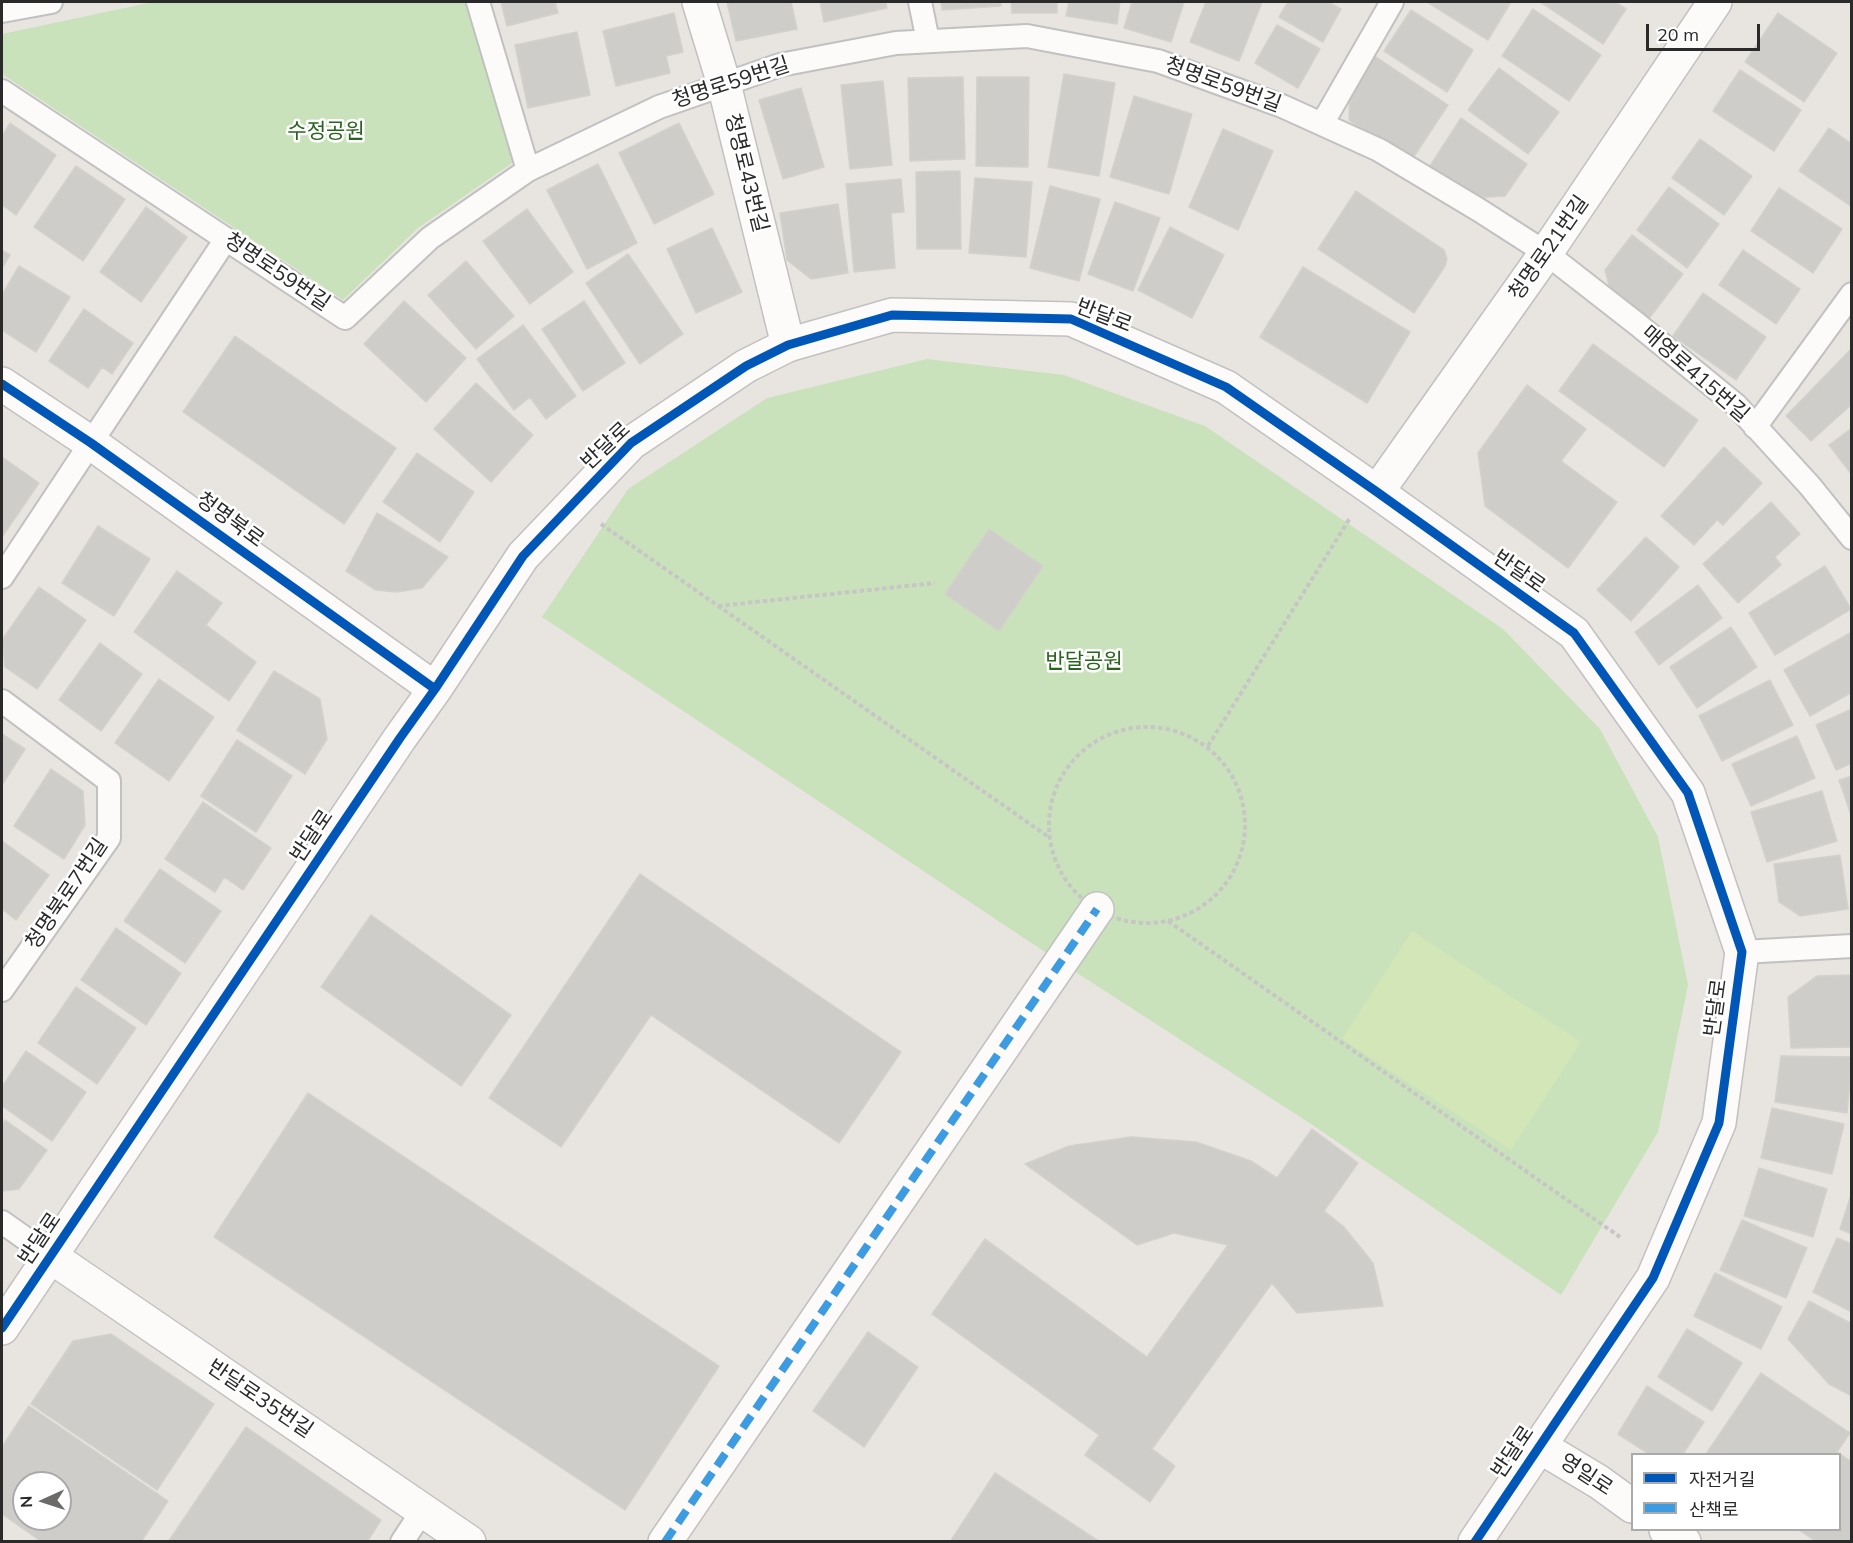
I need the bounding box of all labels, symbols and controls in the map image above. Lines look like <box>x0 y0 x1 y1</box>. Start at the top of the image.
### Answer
scale bar <box>1649 12 1763 50</box>
text: 20 m <box>1657 23 1699 46</box>
street label: 청명로59번길 <box>669 52 793 114</box>
street label: 청명로59번길 <box>1161 52 1285 118</box>
street label: 청명로43번길 <box>719 111 773 235</box>
park label: 수정공원 <box>287 119 365 145</box>
street label: 청명로21번길 <box>1504 191 1594 305</box>
street label: 청명로59번길 <box>219 227 335 317</box>
street label: 반달로 <box>1072 294 1136 338</box>
street label: 매영로415번길 <box>1636 320 1754 428</box>
street label: 반달로 <box>576 417 636 475</box>
street label: 청명북로 <box>191 487 269 553</box>
street label: 반달로 <box>1488 545 1550 599</box>
park label: 반달공원 <box>1045 649 1123 675</box>
street label: 반달로 <box>285 805 339 867</box>
street label: 청명북로7번길 <box>21 834 113 954</box>
street label: 반달로 <box>1699 978 1733 1038</box>
street label: 반달로 <box>13 1208 67 1270</box>
street label: 반달로35번길 <box>202 1354 318 1444</box>
street label: 반달로 <box>1486 1421 1540 1483</box>
street label: 영일로 <box>1555 1449 1617 1501</box>
legend <box>1631 1453 1841 1531</box>
text: 자전거길 <box>1689 1468 1755 1491</box>
north arrow <box>12 1471 72 1531</box>
text: N <box>16 1495 36 1508</box>
text: 산책로 <box>1689 1498 1739 1521</box>

